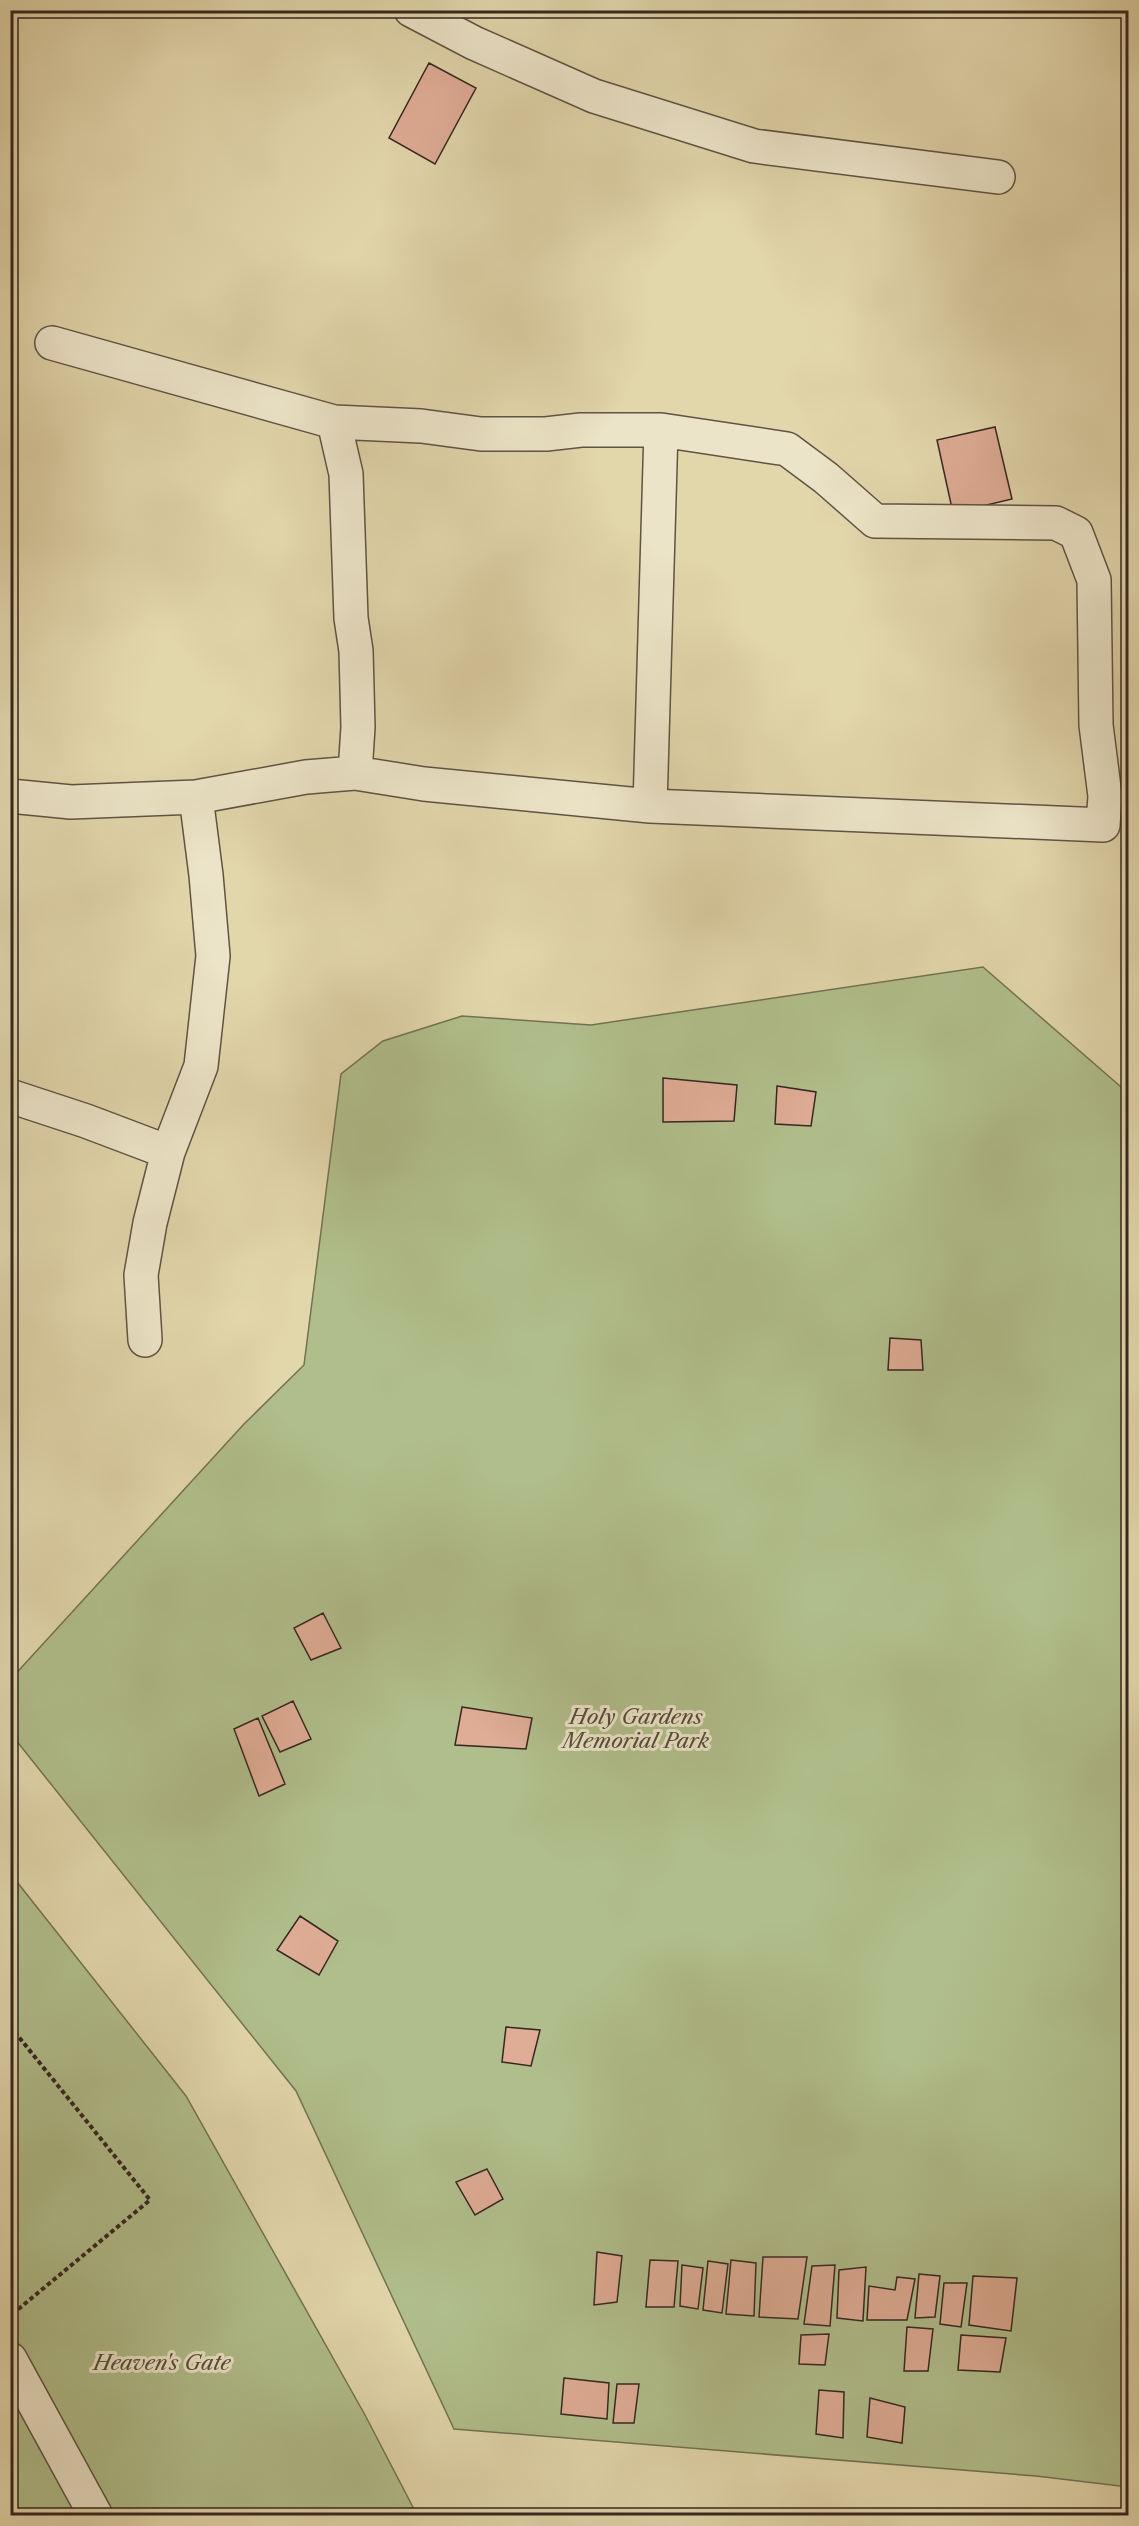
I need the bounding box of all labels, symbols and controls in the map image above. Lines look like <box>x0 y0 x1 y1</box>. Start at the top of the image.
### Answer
park label: Holy Gardens Memorial Park <box>560 1704 709 1753</box>
park label: Heaven's Gate <box>91 2350 232 2375</box>

